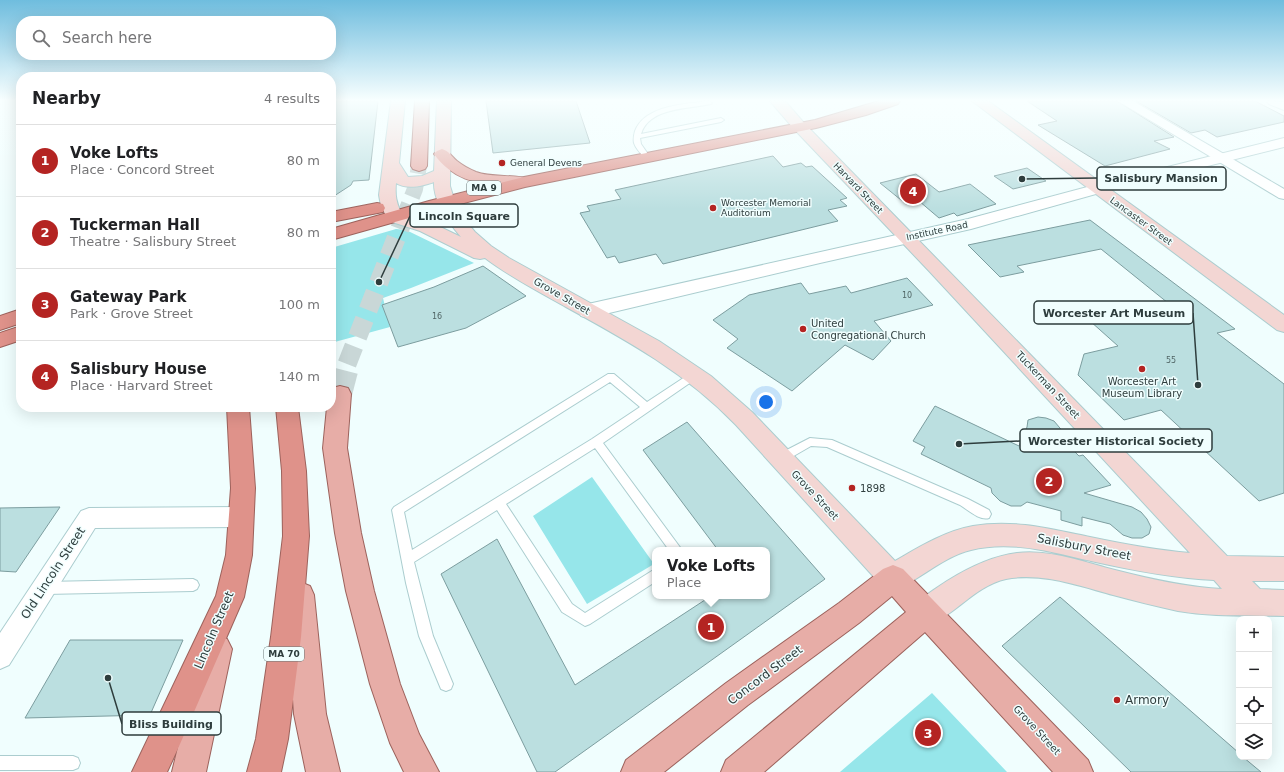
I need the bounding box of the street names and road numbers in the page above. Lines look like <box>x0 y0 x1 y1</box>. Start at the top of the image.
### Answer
street label: Harvard Street <box>831 161 885 216</box>
road number: MA 9 <box>467 181 501 195</box>
street label: Lancaster Street <box>1108 195 1174 247</box>
street label: Institute Road <box>905 220 969 242</box>
street label: Grove Street <box>532 275 592 317</box>
street label: Tuckerman Street <box>1013 348 1082 421</box>
street label: Grove Street <box>789 468 841 522</box>
street label: Old Lincoln Street <box>18 524 88 622</box>
street label: Salisbury Street <box>1036 531 1132 563</box>
street label: Lincoln Street <box>191 589 237 671</box>
street label: Concord Street <box>725 642 805 708</box>
road number: MA 70 <box>264 647 304 661</box>
street label: Grove Street <box>1011 703 1063 757</box>

